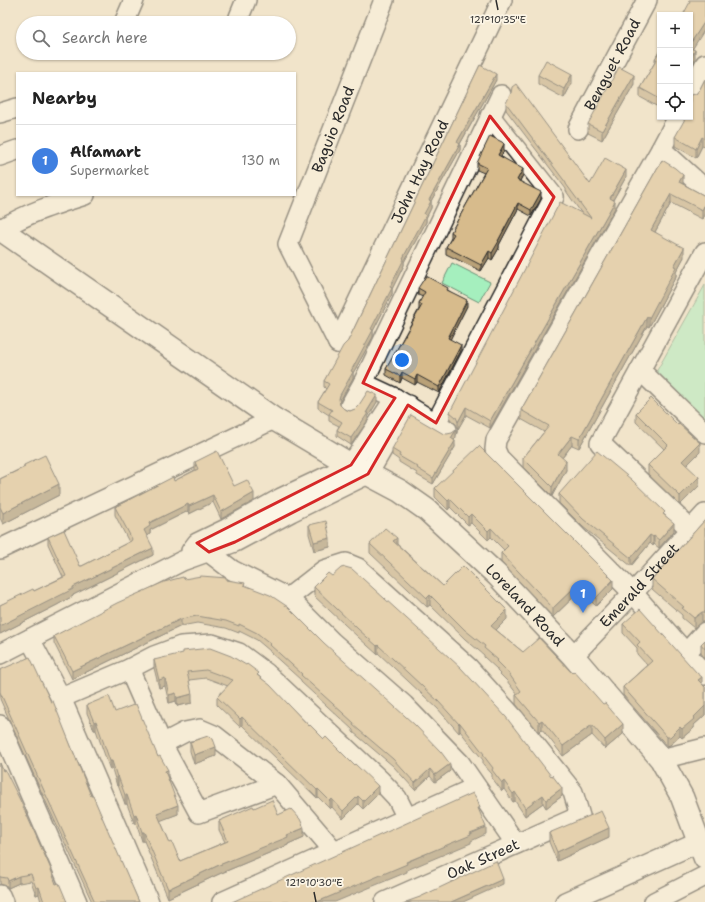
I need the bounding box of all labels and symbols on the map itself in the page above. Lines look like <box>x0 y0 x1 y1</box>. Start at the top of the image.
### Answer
text: 121°10'35"E <box>470 13 526 26</box>
street label: Benguet Road <box>580 15 645 114</box>
street label: Baguio Road <box>307 83 359 176</box>
street label: John Hay Road <box>387 116 454 227</box>
your location <box>392 350 412 370</box>
street label: Emerald Street <box>595 539 684 632</box>
street label: Loreland Road <box>481 559 569 651</box>
pin: 1 <box>570 580 596 613</box>
street label: Oak Street <box>443 834 523 884</box>
text: 121°10'30"E <box>286 876 342 889</box>

